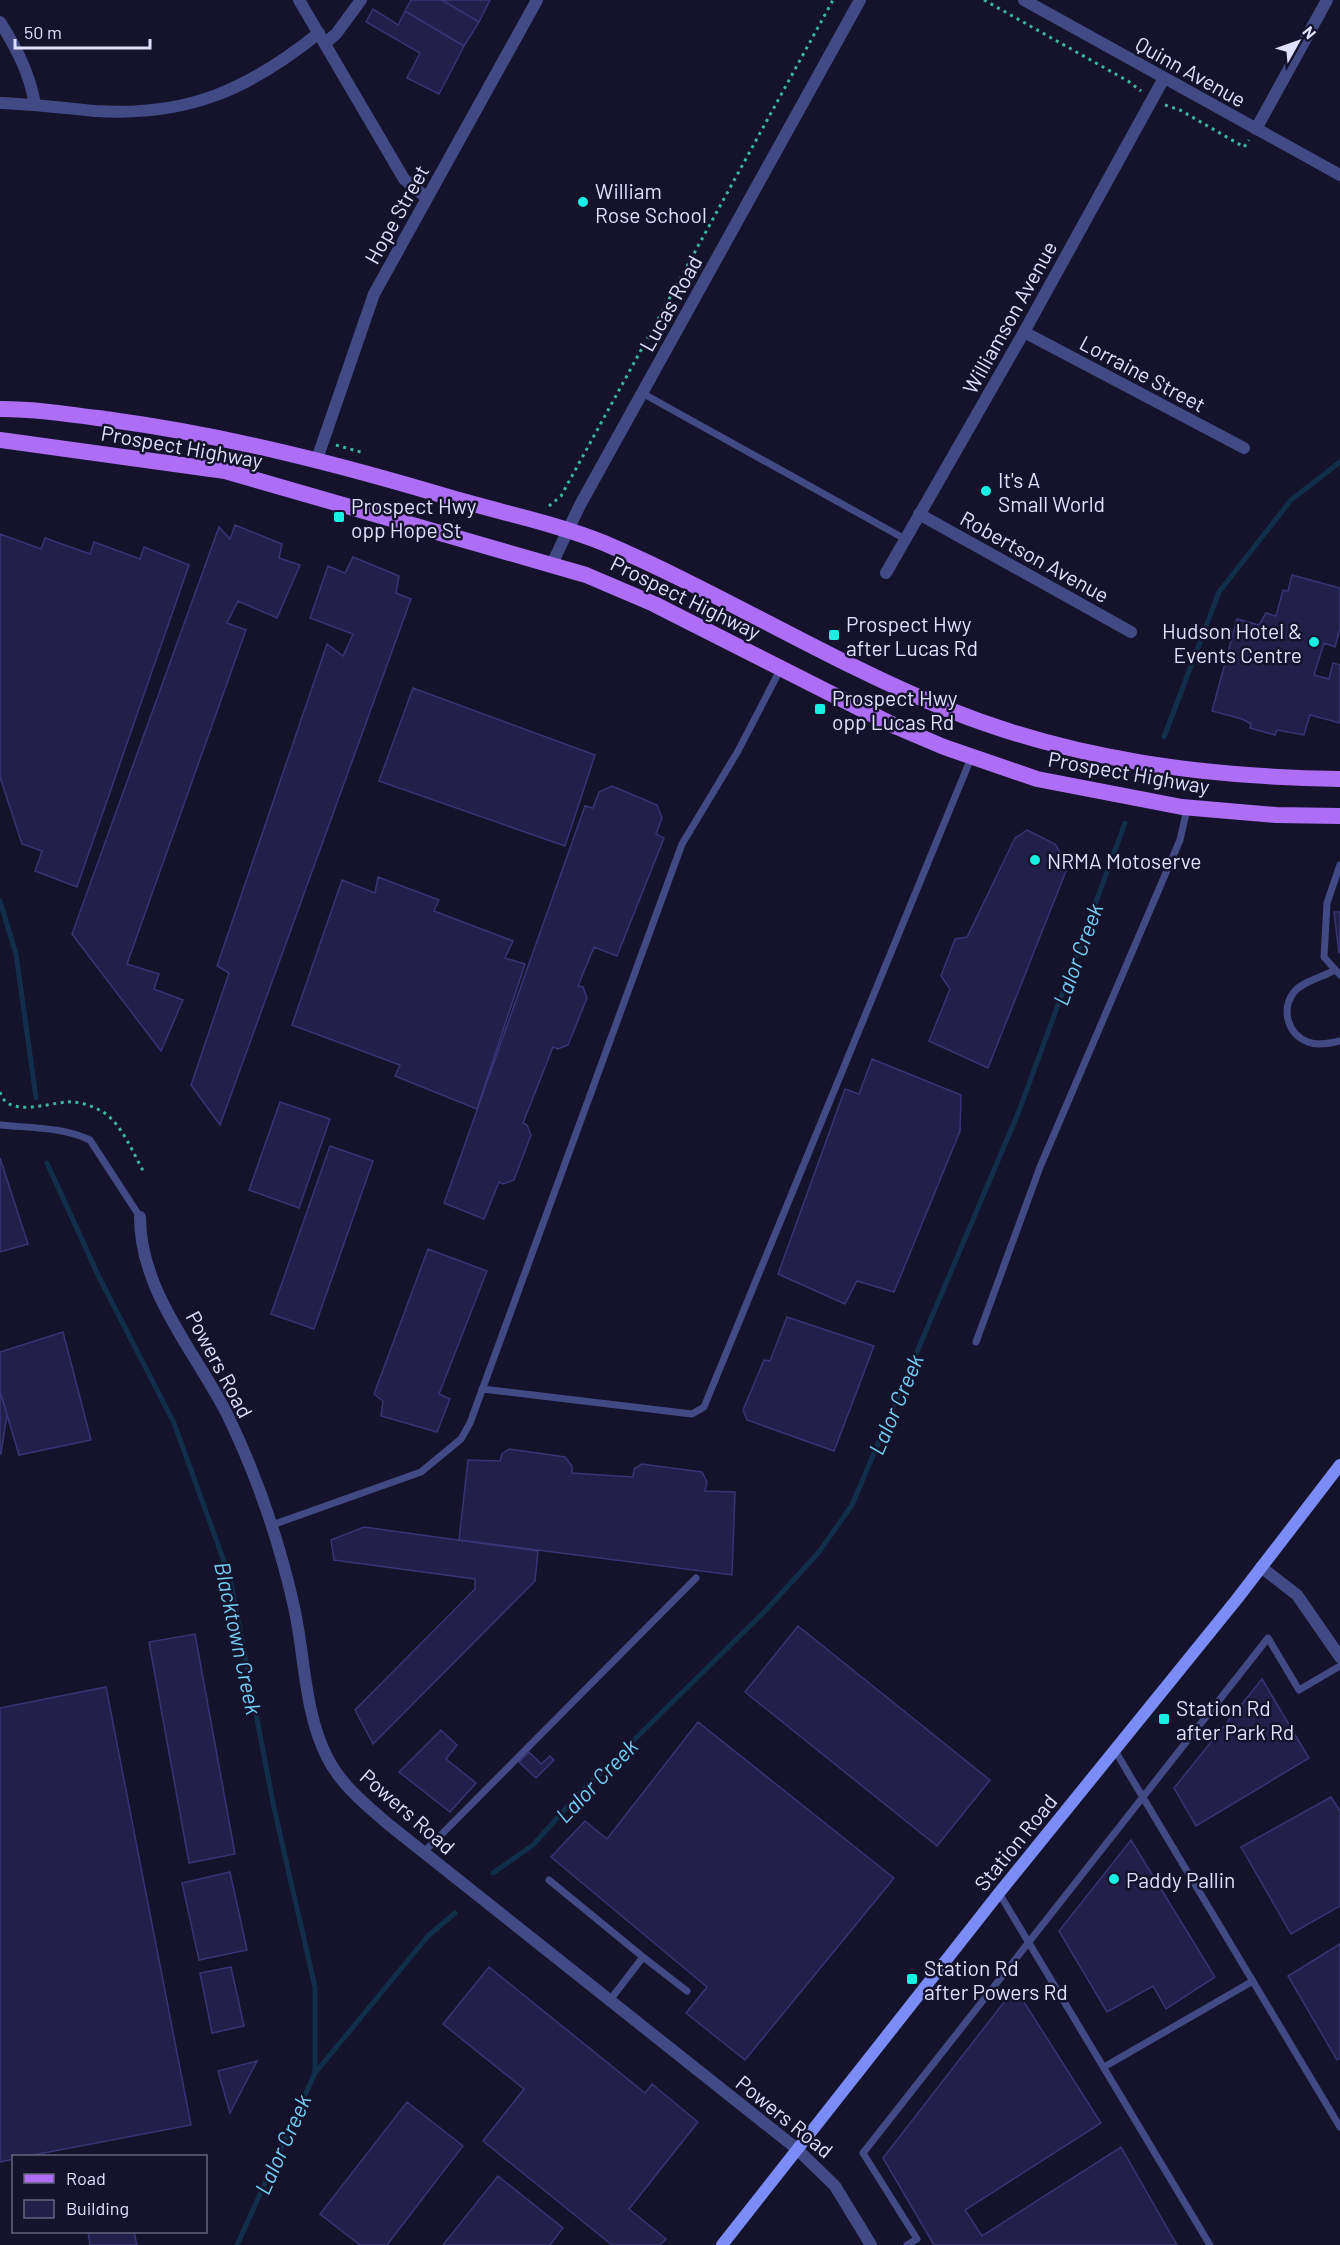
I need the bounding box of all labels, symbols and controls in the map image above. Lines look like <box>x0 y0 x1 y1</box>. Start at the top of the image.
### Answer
scale bar <box>15 12 150 50</box>
north arrow <box>1268 12 1328 72</box>
text: 50 m <box>24 21 62 43</box>
text: N <box>1299 22 1321 42</box>
street label: Quinn Avenue <box>1131 30 1251 112</box>
street label: Hope Street <box>359 160 433 268</box>
place label: William Rose School <box>595 178 707 227</box>
marker: William Rose School <box>576 195 590 209</box>
street label: Williamson Avenue <box>957 236 1061 398</box>
street label: Lucas Road <box>633 251 707 355</box>
street label: Lorraine Street <box>1076 329 1210 417</box>
street label: Prospect Highway <box>99 419 265 473</box>
place label: It's A Small World <box>998 467 1105 516</box>
marker: It's A Small World <box>979 484 993 498</box>
place label: Prospect Hwy opp Hope St <box>351 493 477 542</box>
street label: Robertson Avenue <box>956 505 1114 607</box>
marker: Prospect Hwy opp Hope St <box>332 510 346 524</box>
street label: Prospect Highway <box>607 550 765 644</box>
place label: Prospect Hwy after Lucas Rd <box>846 611 978 660</box>
place label: Hudson Hotel & Events Centre <box>1162 618 1302 667</box>
marker: Prospect Hwy after Lucas Rd <box>827 628 841 642</box>
marker: Hudson Hotel & Events Centre <box>1307 635 1321 649</box>
place label: Prospect Hwy opp Lucas Rd <box>832 685 958 734</box>
marker: Prospect Hwy opp Lucas Rd <box>813 702 827 716</box>
street label: Prospect Highway <box>1046 745 1212 799</box>
place label: NRMA Motoserve <box>1047 848 1201 873</box>
marker: NRMA Motoserve <box>1028 853 1042 867</box>
water label: Lalor Creek <box>1047 899 1108 1008</box>
street label: Powers Road <box>181 1306 259 1422</box>
water label: Lalor Creek <box>862 1350 928 1458</box>
water label: Blacktown Creek <box>210 1559 268 1717</box>
place label: Station Rd after Park Rd <box>1176 1695 1294 1744</box>
marker: Station Rd after Park Rd <box>1157 1712 1171 1726</box>
water label: Lalor Creek <box>550 1732 643 1827</box>
street label: Powers Road <box>356 1763 460 1859</box>
street label: Station Road <box>968 1789 1062 1895</box>
place label: Paddy Pallin <box>1126 1867 1235 1892</box>
marker: Paddy Pallin <box>1107 1872 1121 1886</box>
place label: Station Rd after Powers Rd <box>924 1955 1068 2004</box>
marker: Station Rd after Powers Rd <box>905 1972 919 1986</box>
street label: Powers Road <box>732 2069 838 2163</box>
water label: Lalor Creek <box>248 2090 316 2198</box>
legend <box>12 2155 207 2233</box>
text: Road <box>66 2167 106 2189</box>
text: Building <box>66 2197 129 2219</box>

